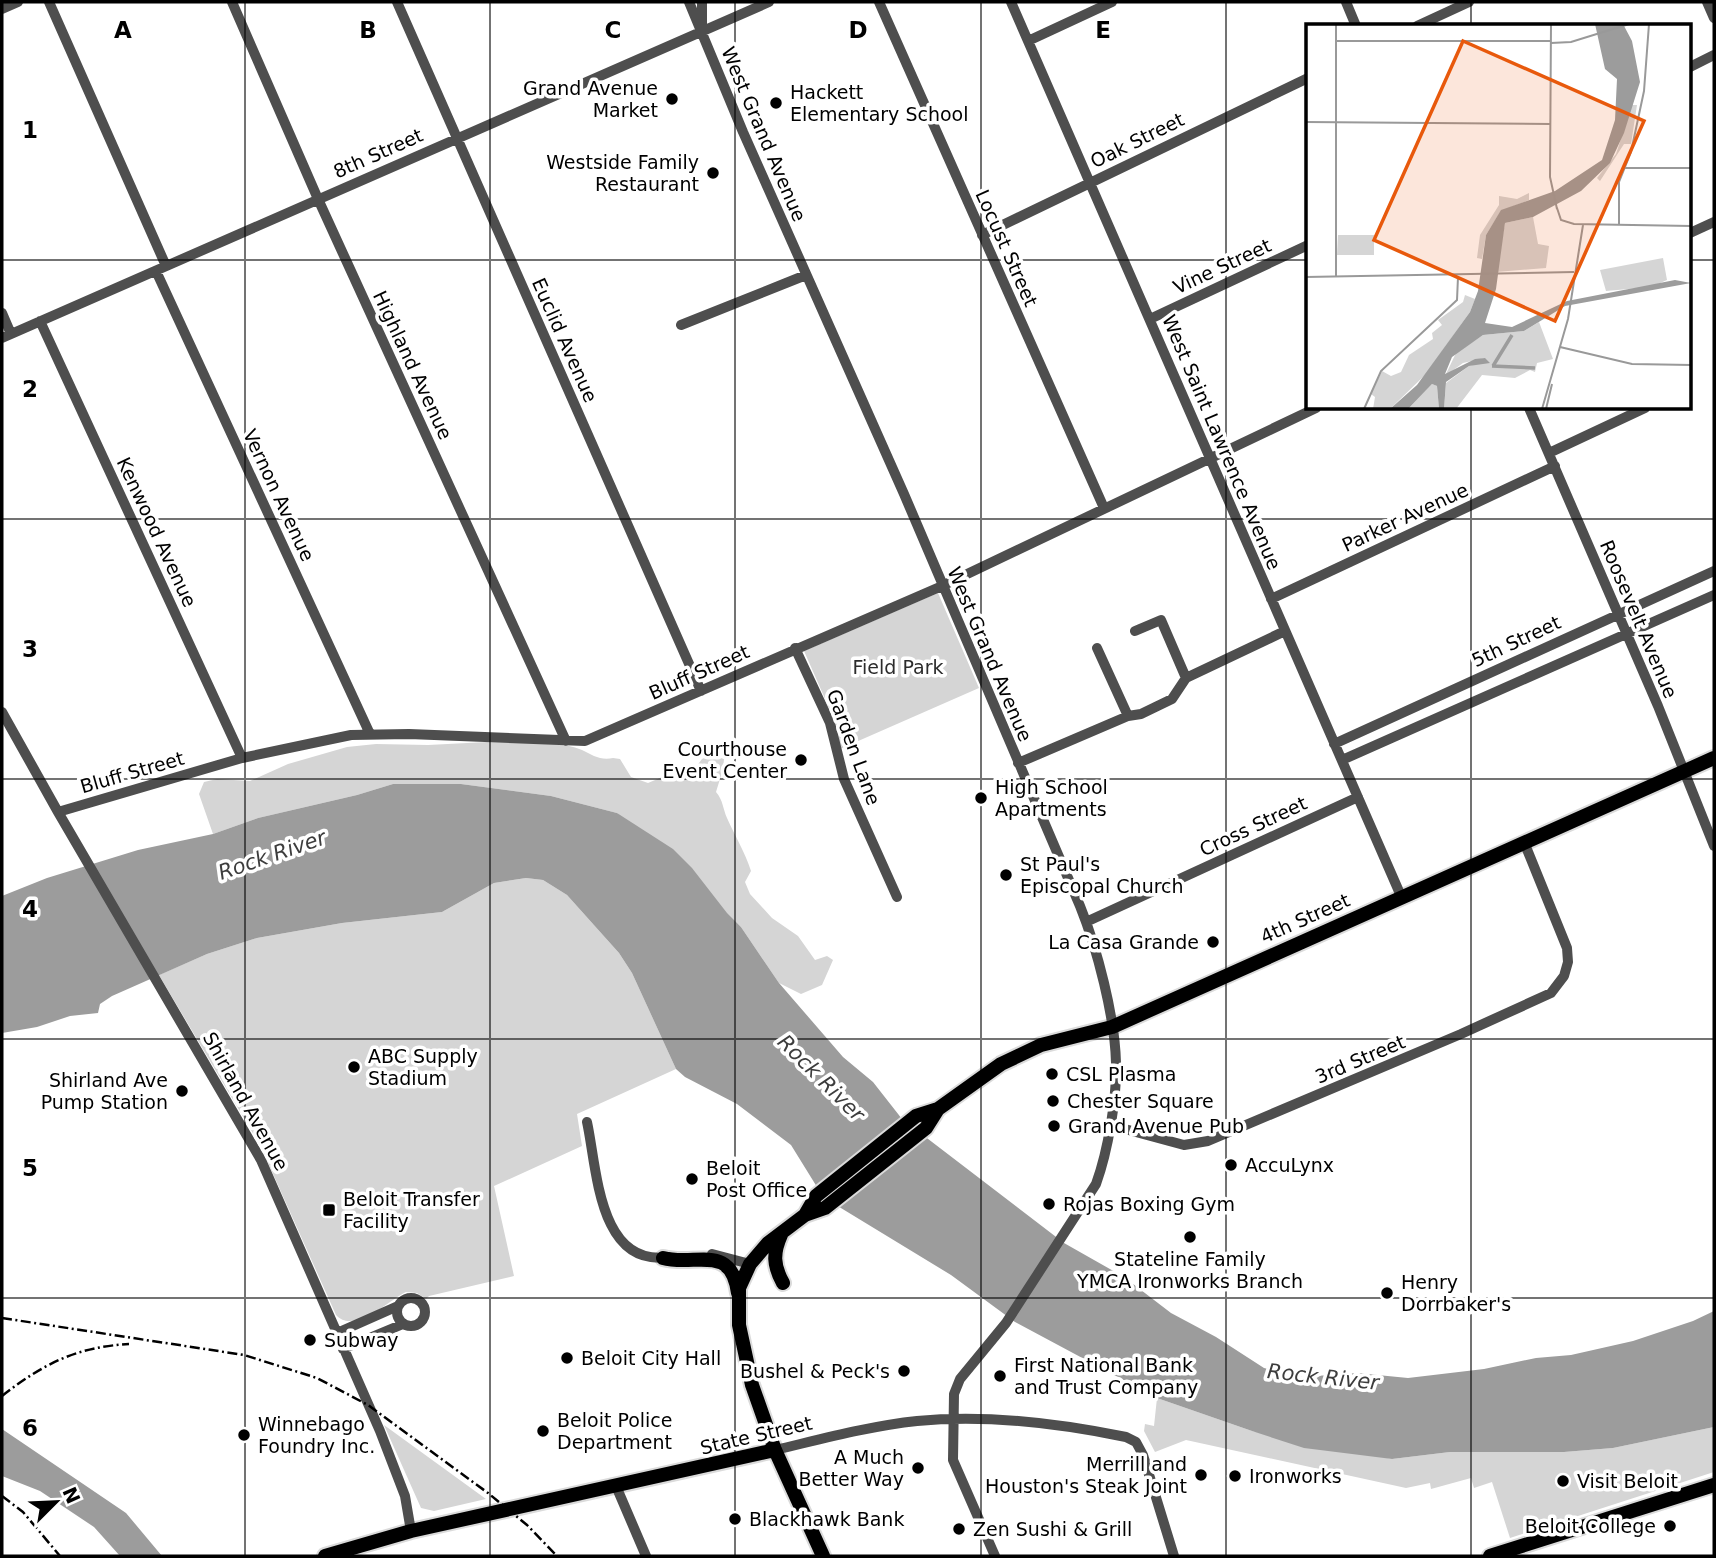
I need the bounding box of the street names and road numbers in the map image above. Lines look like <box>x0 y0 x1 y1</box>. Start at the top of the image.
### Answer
street label: West Grand Avenue <box>717 43 811 225</box>
street label: Oak Street <box>1087 108 1187 172</box>
street label: 8th Street <box>330 124 426 182</box>
street label: Locust Street <box>971 186 1043 310</box>
street label: Vine Street <box>1170 234 1274 298</box>
street label: Euclid Avenue <box>528 274 602 406</box>
street label: Highland Avenue <box>369 287 457 443</box>
street label: West Saint Lawrence Avenue <box>1158 311 1286 573</box>
street label: Vernon Avenue <box>239 426 319 564</box>
street label: Kenwood Avenue <box>113 454 201 610</box>
street label: Parker Avenue <box>1338 478 1472 556</box>
street label: Roosevelt Avenue <box>1596 537 1682 701</box>
street label: West Grand Avenue <box>943 563 1037 745</box>
street label: 5th Street <box>1468 611 1564 671</box>
street label: Bluff Street <box>646 640 752 704</box>
street label: Garden Lane <box>823 686 885 808</box>
street label: Bluff Street <box>77 747 187 797</box>
street label: Cross Street <box>1196 792 1310 860</box>
street label: 4th Street <box>1257 889 1353 947</box>
street label: Shirland Avenue <box>199 1028 293 1174</box>
street label: 3rd Street <box>1312 1030 1408 1088</box>
street label: State Street <box>698 1411 814 1459</box>

